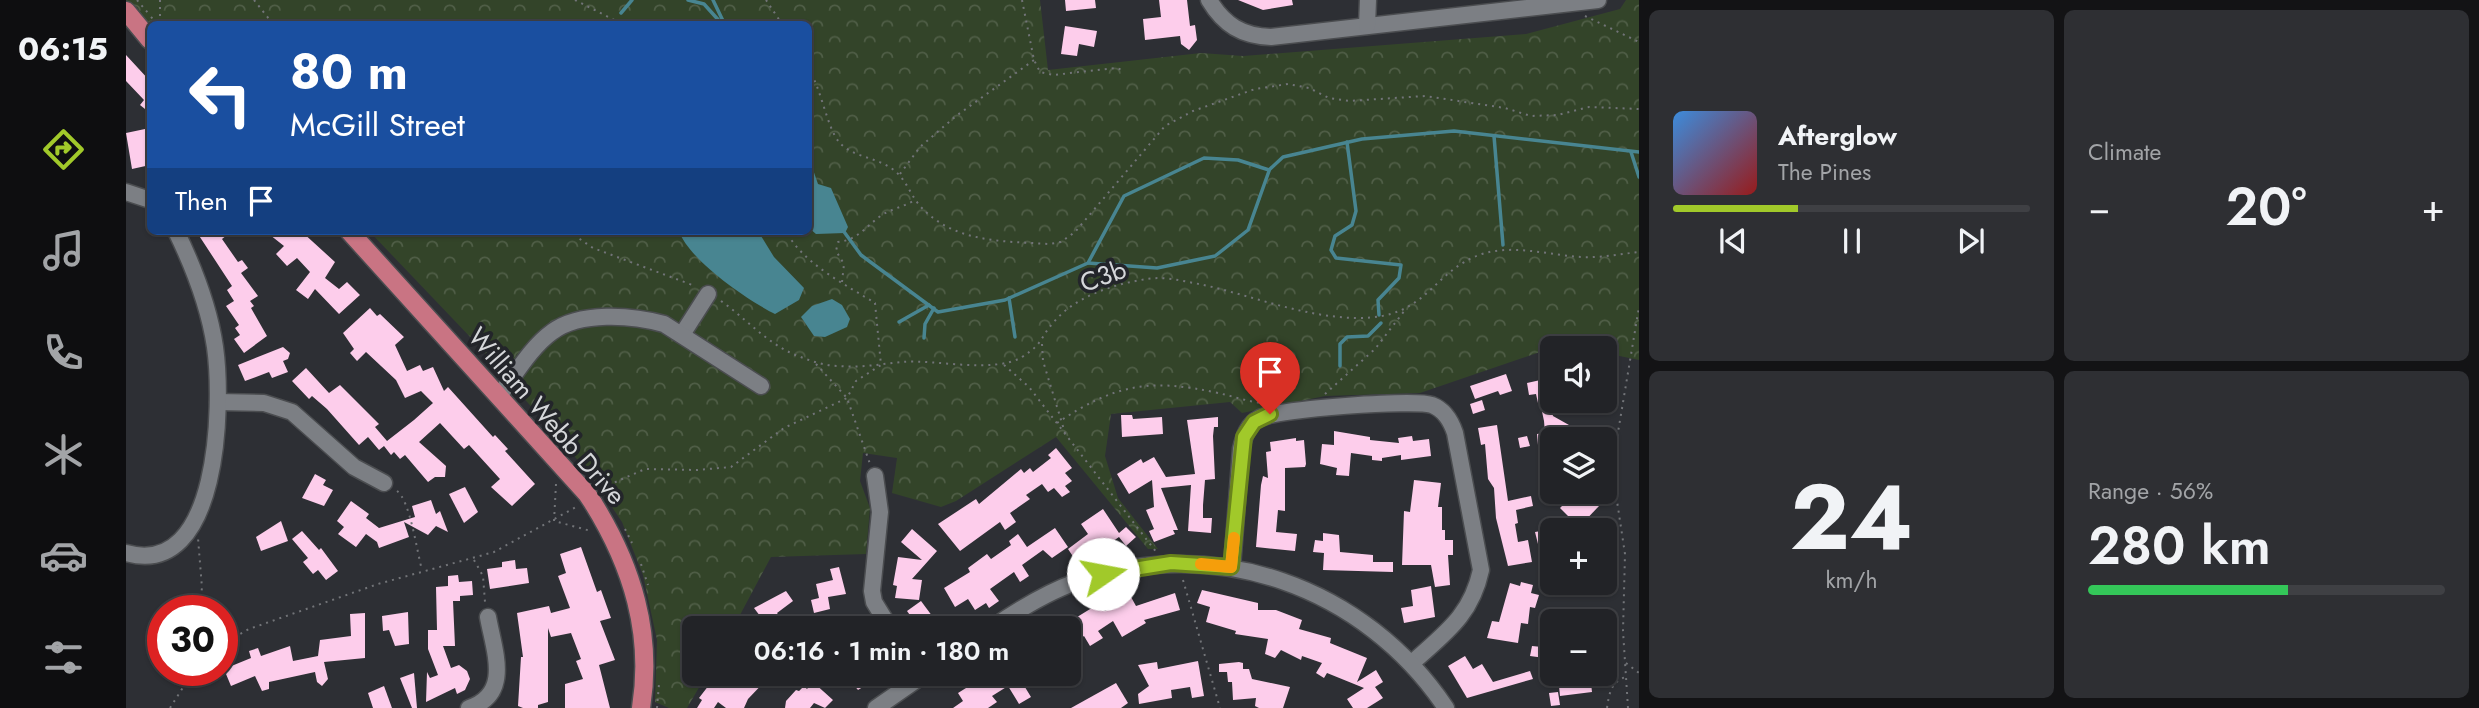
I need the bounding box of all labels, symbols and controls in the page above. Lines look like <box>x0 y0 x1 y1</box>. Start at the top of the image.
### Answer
text: 06:15 <box>18 26 108 72</box>
text: 80 m <box>290 37 408 107</box>
icon: left <box>175 49 266 140</box>
text: McGill Street <box>290 102 465 148</box>
text: Afterglow <box>1778 117 1897 155</box>
icon: directions <box>39 125 88 174</box>
text: Climate <box>2088 135 2161 169</box>
text: The Pines <box>1778 155 1871 189</box>
text: 20° <box>2225 169 2307 245</box>
text: − <box>2088 180 2110 235</box>
text: + <box>2422 180 2445 235</box>
text: Then <box>175 182 228 220</box>
icon: arrive <box>242 182 280 220</box>
icon: previous <box>1714 222 1752 260</box>
icon: pause <box>1833 222 1871 260</box>
icon: next <box>1952 222 1990 260</box>
icon: music <box>39 226 88 275</box>
street label: C3b <box>1074 250 1132 302</box>
street label: William Webb Drive <box>459 319 635 513</box>
icon: phone <box>39 328 88 377</box>
map controls <box>1540 336 1617 686</box>
button: sound <box>1540 336 1617 413</box>
pin <box>1240 342 1300 414</box>
icon: arrive <box>1251 353 1289 391</box>
button: layers <box>1540 427 1617 504</box>
icon: climate <box>39 430 88 479</box>
text: 24 <box>1790 452 1913 583</box>
text: Range · 56% <box>2088 474 2213 508</box>
text: 280 km <box>2088 508 2271 584</box>
button: + <box>1540 518 1617 595</box>
icon: car <box>39 531 88 580</box>
position arrow <box>1066 537 1140 611</box>
text: km/h <box>1826 563 1877 597</box>
speed limit sign: 30 <box>147 595 238 686</box>
button: − <box>1540 609 1617 686</box>
text: 06:16 · 1 min · 180 m <box>754 632 1009 670</box>
icon: filters <box>39 633 88 682</box>

